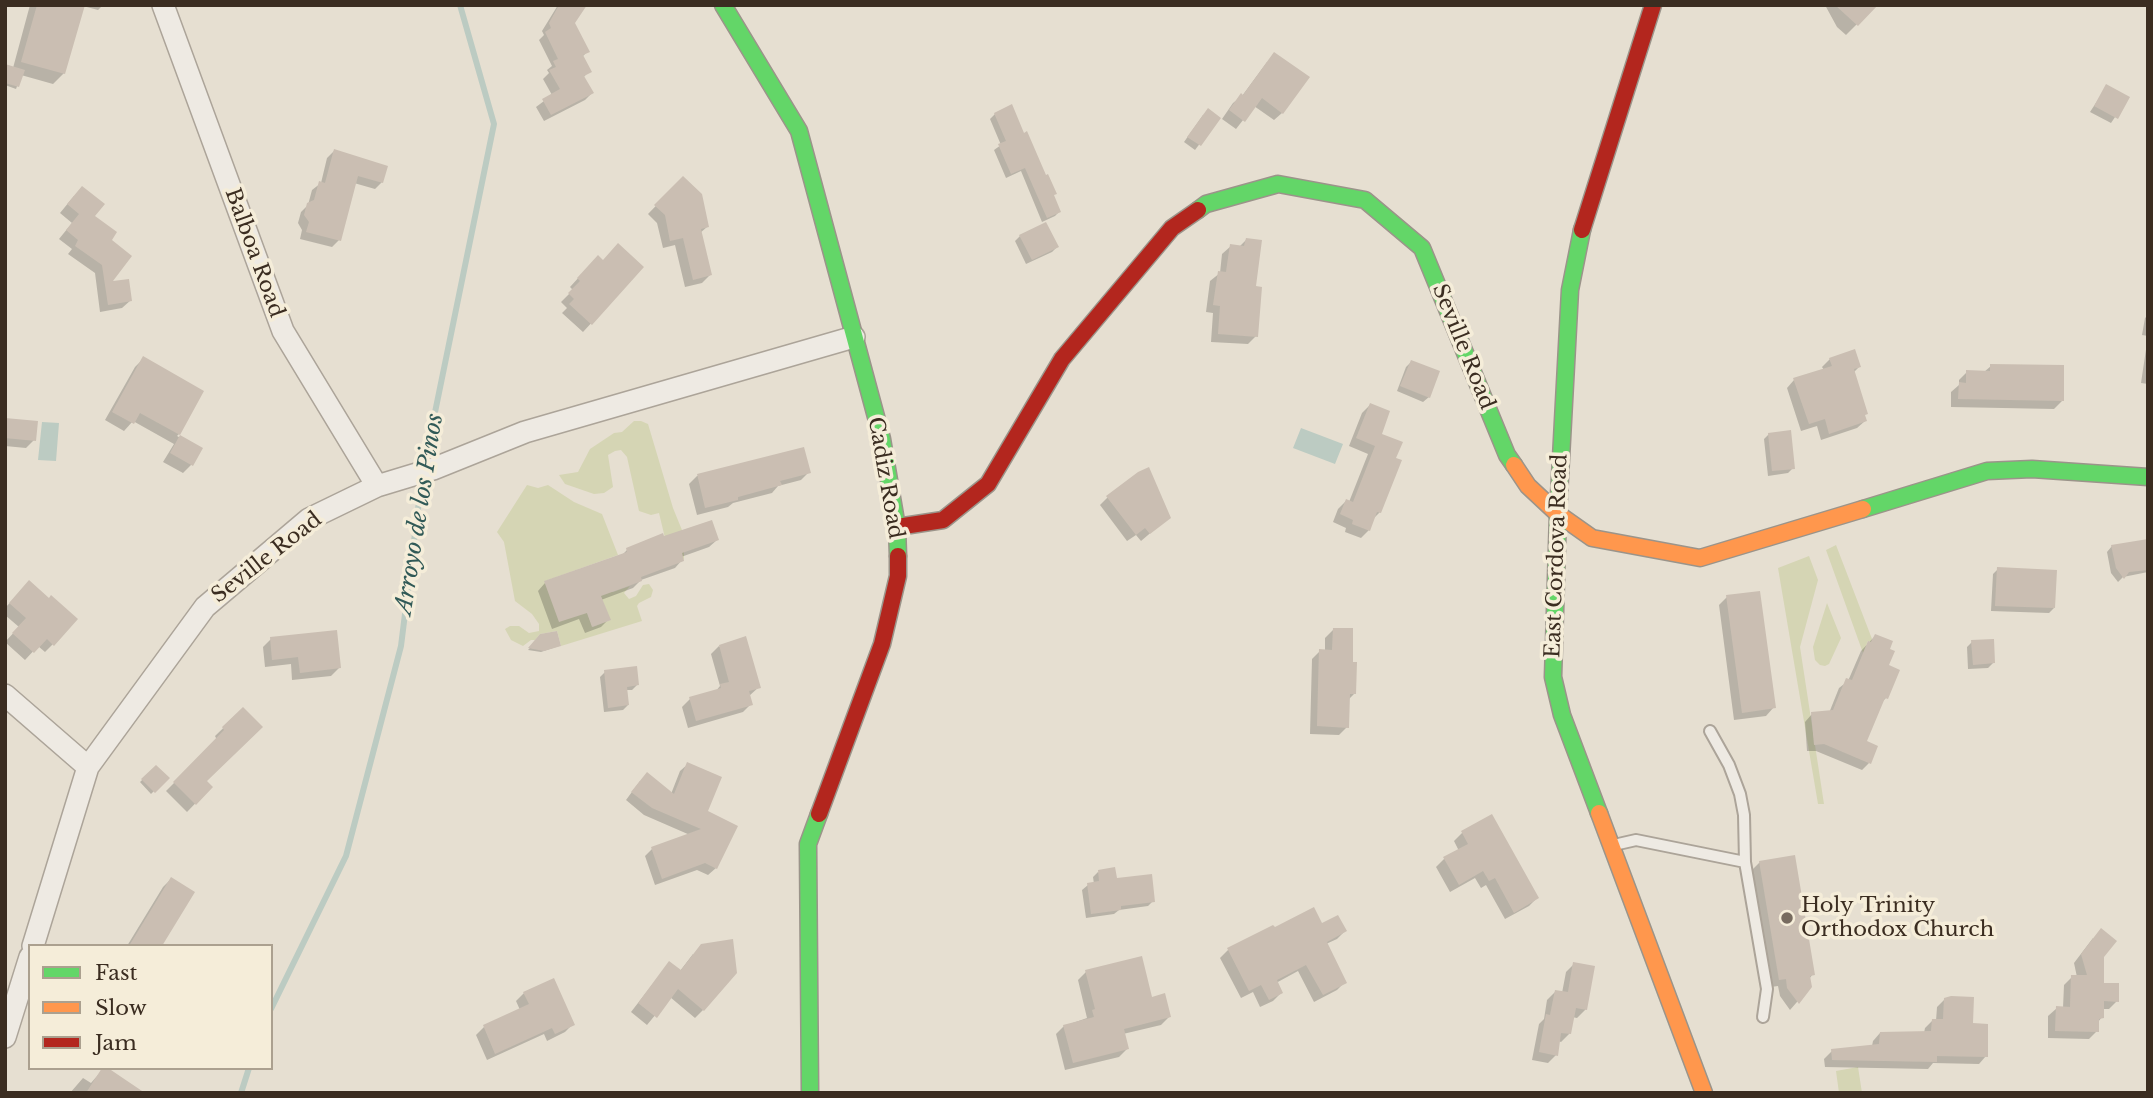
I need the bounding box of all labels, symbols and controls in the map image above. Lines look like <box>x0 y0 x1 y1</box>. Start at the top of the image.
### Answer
street label: Balboa Road <box>219 185 289 321</box>
street label: Seville Road <box>1426 281 1500 413</box>
water label: Arroyo de los Pinos <box>390 412 450 616</box>
street label: Cadiz Road <box>862 415 908 541</box>
street label: East Cordova Road <box>1541 453 1573 659</box>
street label: Seville Road <box>207 507 327 609</box>
place label: Holy Trinity Orthodox Church <box>1801 893 1994 943</box>
marker: Holy Trinity Orthodox Church <box>1779 910 1795 926</box>
legend <box>28 944 273 1070</box>
text: Fast <box>95 960 137 986</box>
text: Slow <box>95 995 147 1021</box>
text: Jam <box>95 1030 137 1056</box>

